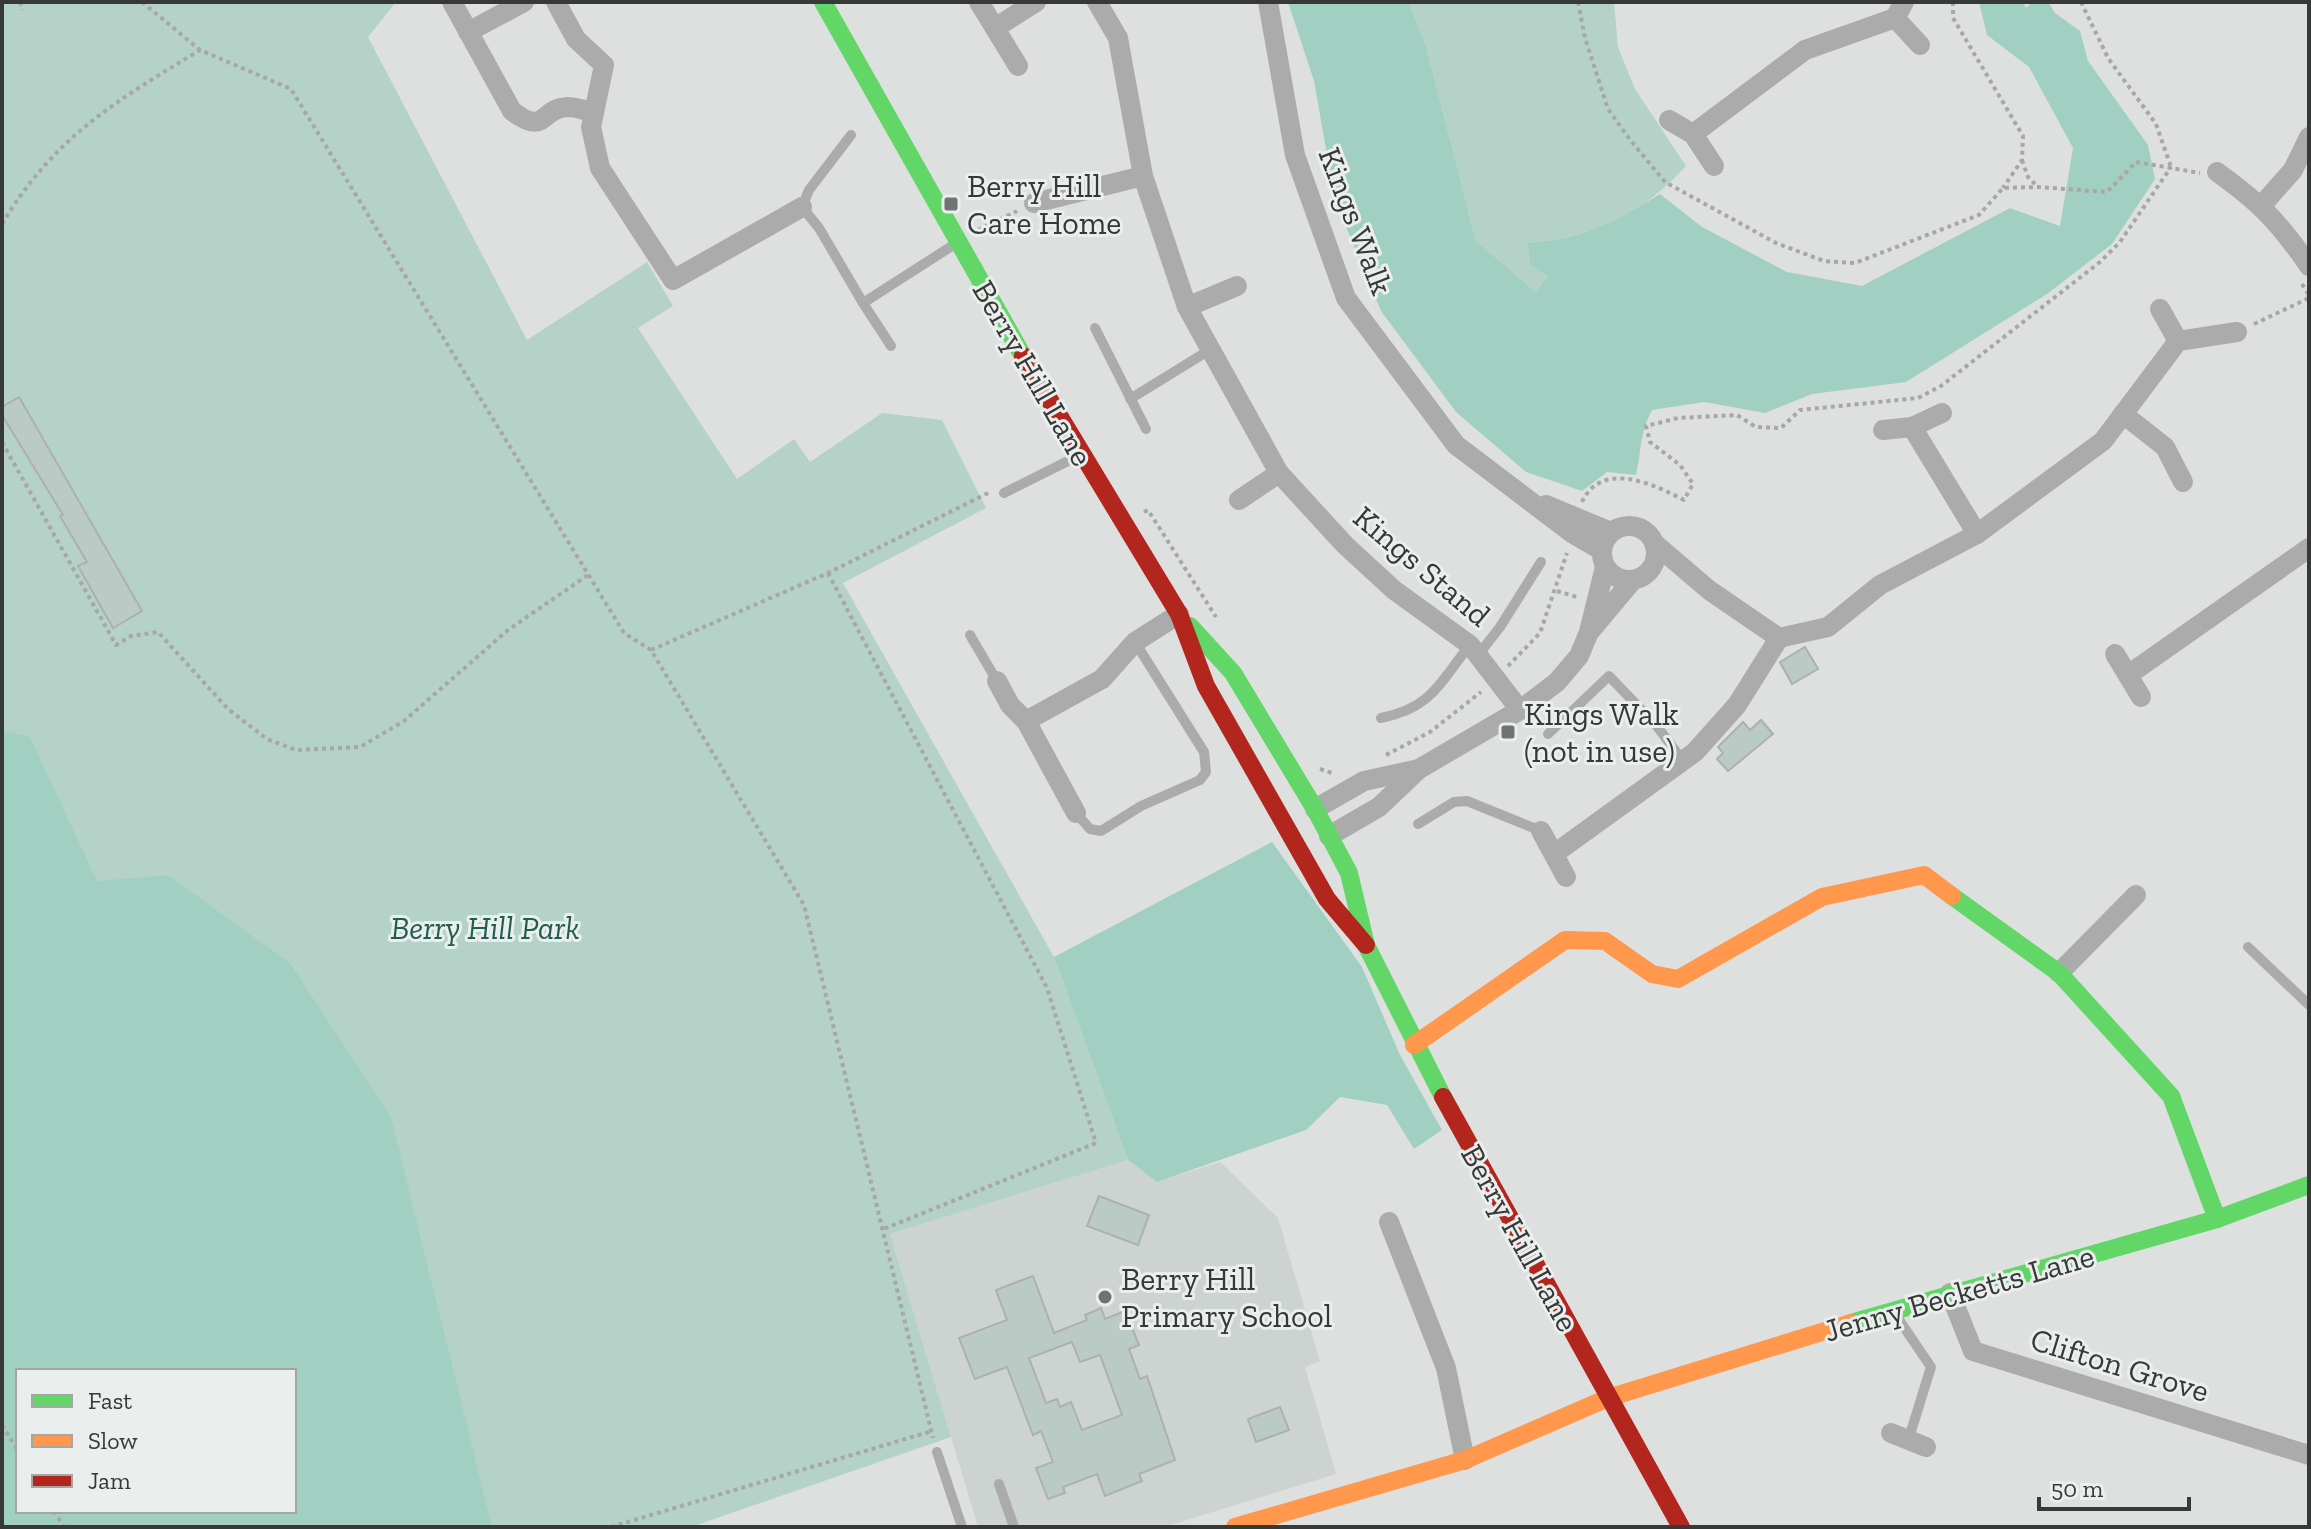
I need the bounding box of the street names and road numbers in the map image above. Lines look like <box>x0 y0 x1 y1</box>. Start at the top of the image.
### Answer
street label: Kings Walk <box>1311 142 1402 300</box>
street label: Berry Hill Lane <box>965 274 1101 472</box>
street label: Kings Stand <box>1346 498 1498 634</box>
street label: Berry Hill Lane <box>1453 1138 1587 1338</box>
street label: Jenny Becketts Lane <box>1820 1236 2098 1350</box>
street label: Clifton Grove <box>2026 1320 2214 1410</box>

